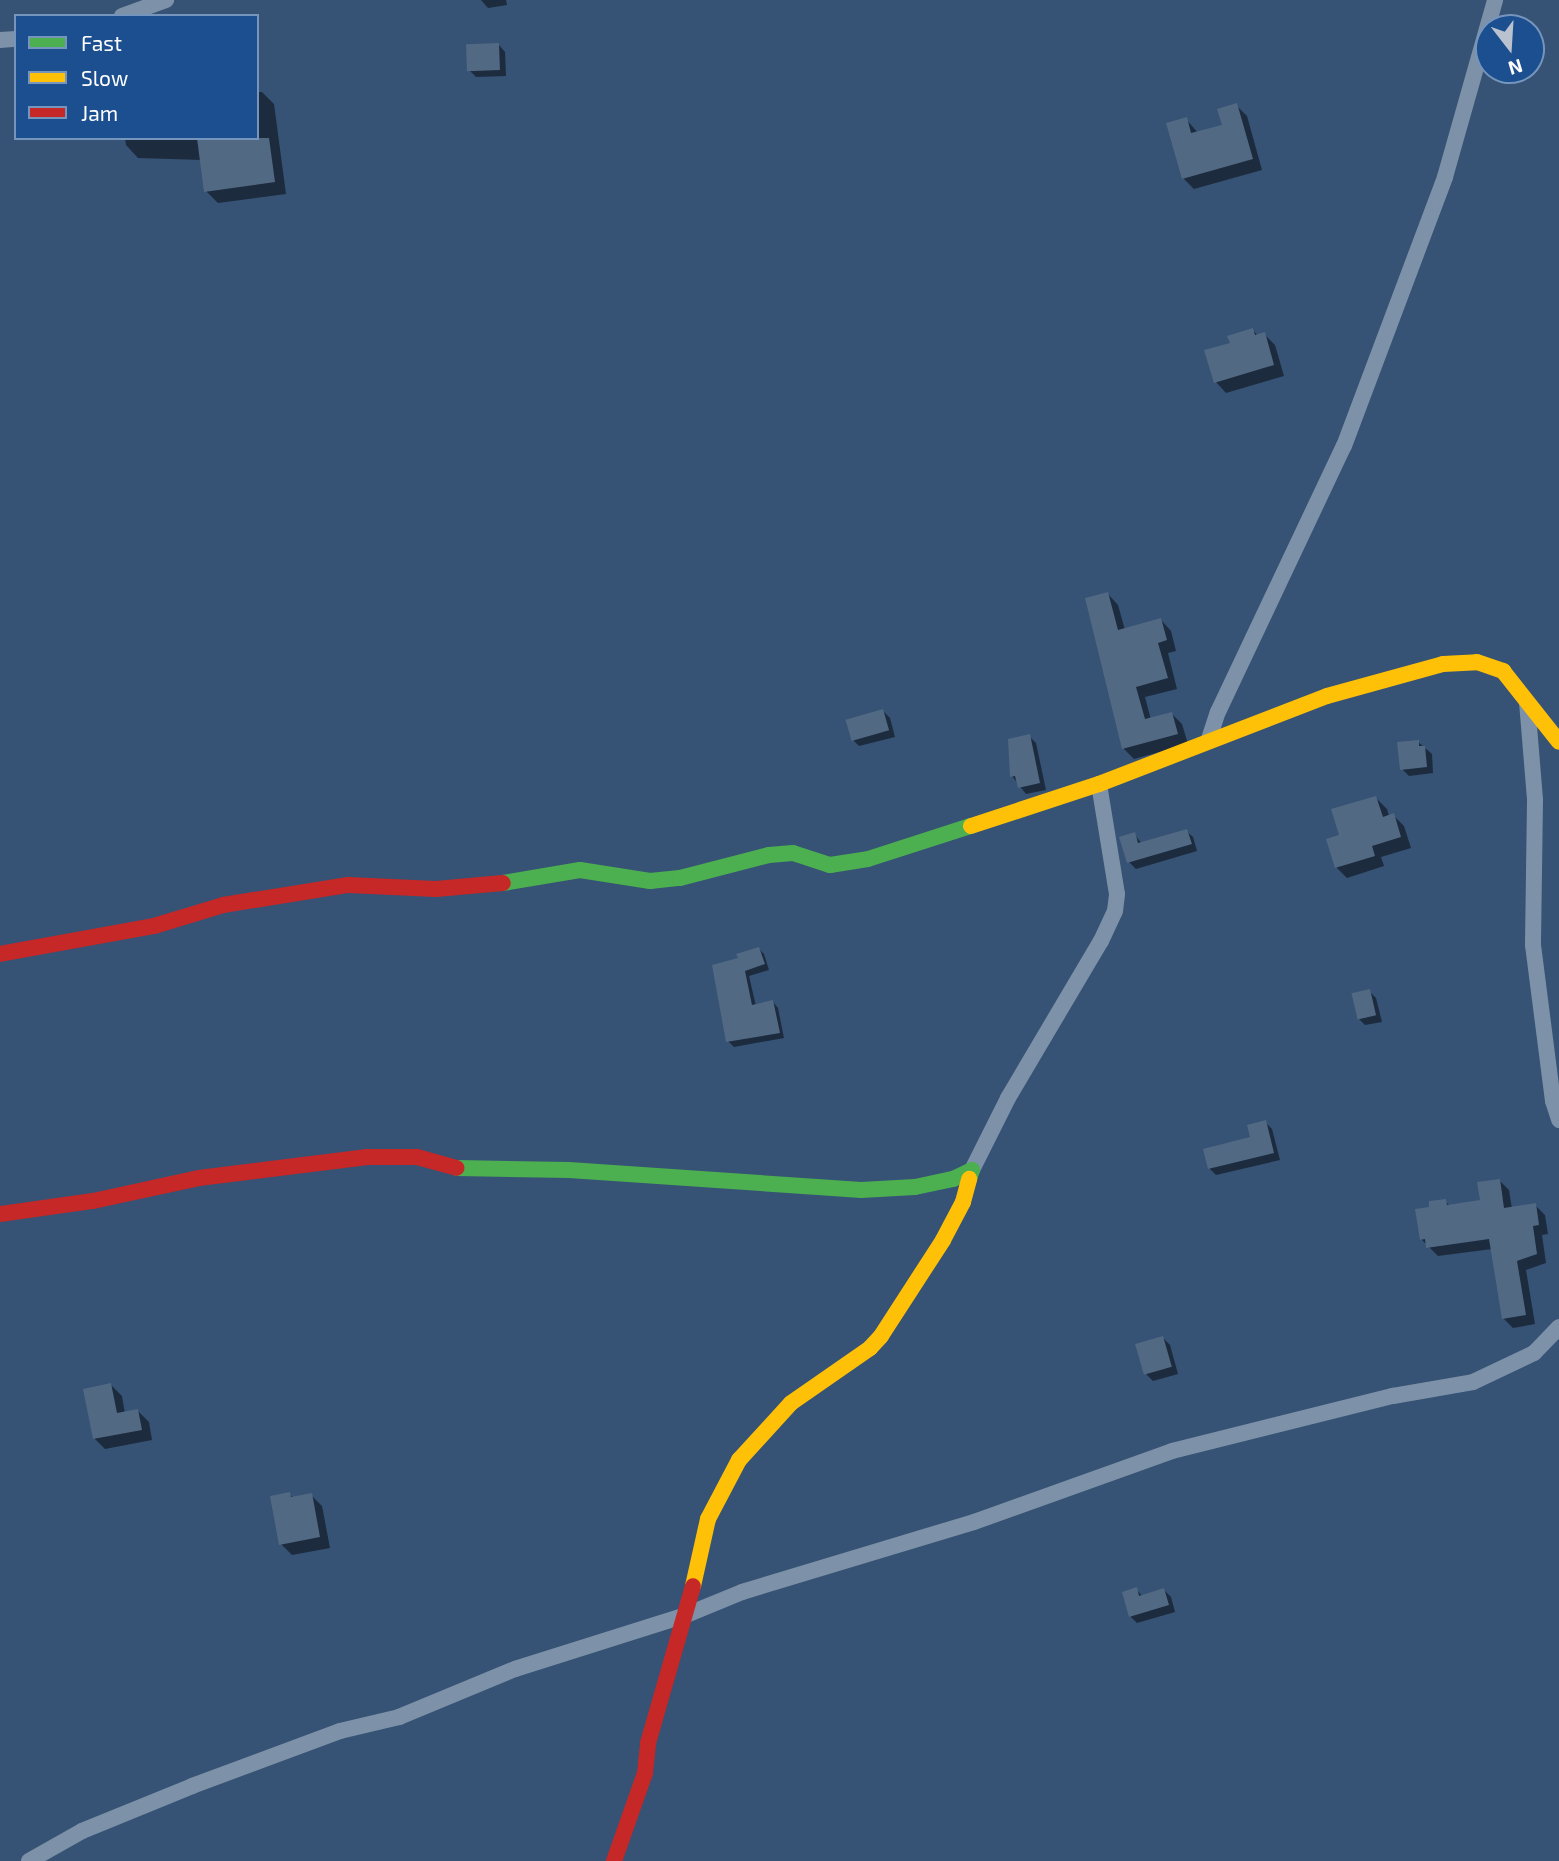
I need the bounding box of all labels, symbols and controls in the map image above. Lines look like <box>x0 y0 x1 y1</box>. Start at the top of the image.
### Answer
legend <box>14 14 259 140</box>
north arrow <box>1475 14 1545 84</box>
text: Fast <box>81 30 122 55</box>
text: N <box>1506 55 1526 81</box>
text: Slow <box>81 65 128 90</box>
text: Jam <box>81 100 118 125</box>

